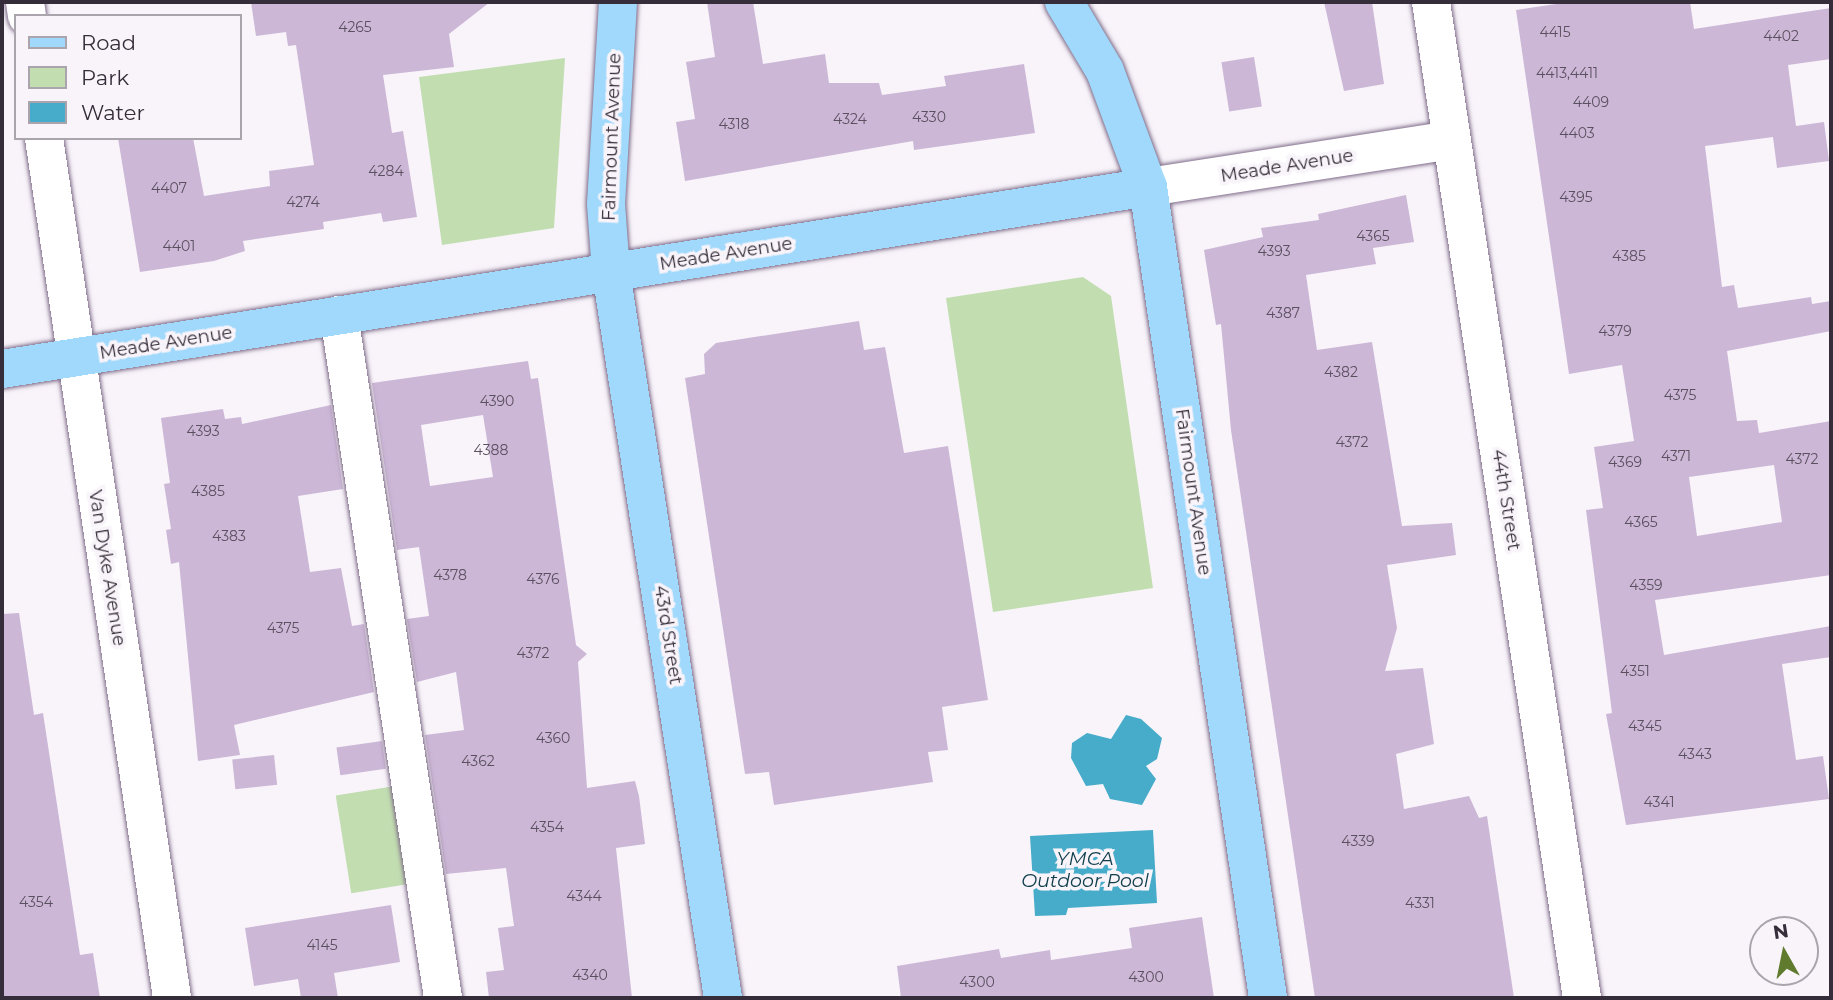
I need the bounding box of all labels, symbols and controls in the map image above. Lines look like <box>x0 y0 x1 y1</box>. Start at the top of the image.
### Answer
legend <box>14 14 242 140</box>
house number: 4265 <box>338 19 372 35</box>
house number: 4415 <box>1539 24 1571 40</box>
house number: 4402 <box>1763 28 1799 44</box>
text: Road <box>81 30 136 55</box>
street label: Fairmount Avenue <box>598 53 626 221</box>
text: Park <box>81 65 129 90</box>
house number: 4413,4411 <box>1536 65 1598 81</box>
house number: 4409 <box>1573 94 1609 110</box>
text: Water <box>81 100 145 125</box>
house number: 4330 <box>912 109 946 125</box>
house number: 4324 <box>833 111 867 127</box>
house number: 4318 <box>719 116 749 132</box>
house number: 4403 <box>1559 125 1595 141</box>
street label: Meade Avenue <box>1219 145 1355 187</box>
house number: 4284 <box>368 163 404 179</box>
house number: 4407 <box>151 180 187 196</box>
house number: 4395 <box>1559 189 1593 205</box>
house number: 4274 <box>286 194 320 210</box>
house number: 4365 <box>1356 228 1390 244</box>
street label: Meade Avenue <box>658 233 794 275</box>
house number: 4401 <box>163 238 195 254</box>
house number: 4393 <box>1257 243 1291 259</box>
house number: 4385 <box>1612 248 1646 264</box>
house number: 4387 <box>1266 305 1300 321</box>
street label: Meade Avenue <box>98 322 234 364</box>
house number: 4379 <box>1598 323 1632 339</box>
house number: 4382 <box>1324 364 1358 380</box>
house number: 4375 <box>1664 387 1696 403</box>
house number: 4390 <box>480 393 514 409</box>
street label: Fairmount Avenue <box>1171 407 1215 577</box>
house number: 4393 <box>186 423 220 439</box>
house number: 4372 <box>1336 434 1368 450</box>
house number: 4388 <box>474 442 508 458</box>
street label: 44th Street <box>1487 448 1525 552</box>
house number: 4371 <box>1661 448 1691 464</box>
house number: 4372 <box>1786 451 1818 467</box>
house number: 4369 <box>1608 454 1642 470</box>
house number: 4385 <box>191 483 225 499</box>
street label: Van Dyke Avenue <box>84 488 130 648</box>
house number: 4365 <box>1624 514 1658 530</box>
house number: 4383 <box>212 528 246 544</box>
house number: 4378 <box>433 567 467 583</box>
house number: 4376 <box>526 571 560 587</box>
house number: 4359 <box>1629 577 1663 593</box>
street label: 43rd Street <box>650 584 686 686</box>
house number: 4375 <box>267 620 299 636</box>
house number: 4372 <box>517 645 549 661</box>
house number: 4351 <box>1620 663 1650 679</box>
house number: 4345 <box>1628 718 1662 734</box>
house number: 4360 <box>536 730 570 746</box>
house number: 4343 <box>1678 746 1712 762</box>
house number: 4362 <box>461 753 495 769</box>
house number: 4341 <box>1644 794 1674 810</box>
house number: 4354 <box>530 819 564 835</box>
house number: 4339 <box>1341 833 1375 849</box>
water label: YMCA Outdoor Pool <box>1021 848 1149 892</box>
house number: 4344 <box>566 888 602 904</box>
house number: 4354 <box>19 894 53 910</box>
house number: 4331 <box>1405 895 1435 911</box>
north arrow <box>1749 916 1819 986</box>
text: N <box>1772 919 1790 944</box>
house number: 4145 <box>306 937 338 953</box>
house number: 4340 <box>572 967 608 983</box>
house number: 4300 <box>1128 969 1164 985</box>
house number: 4300 <box>959 974 995 990</box>

